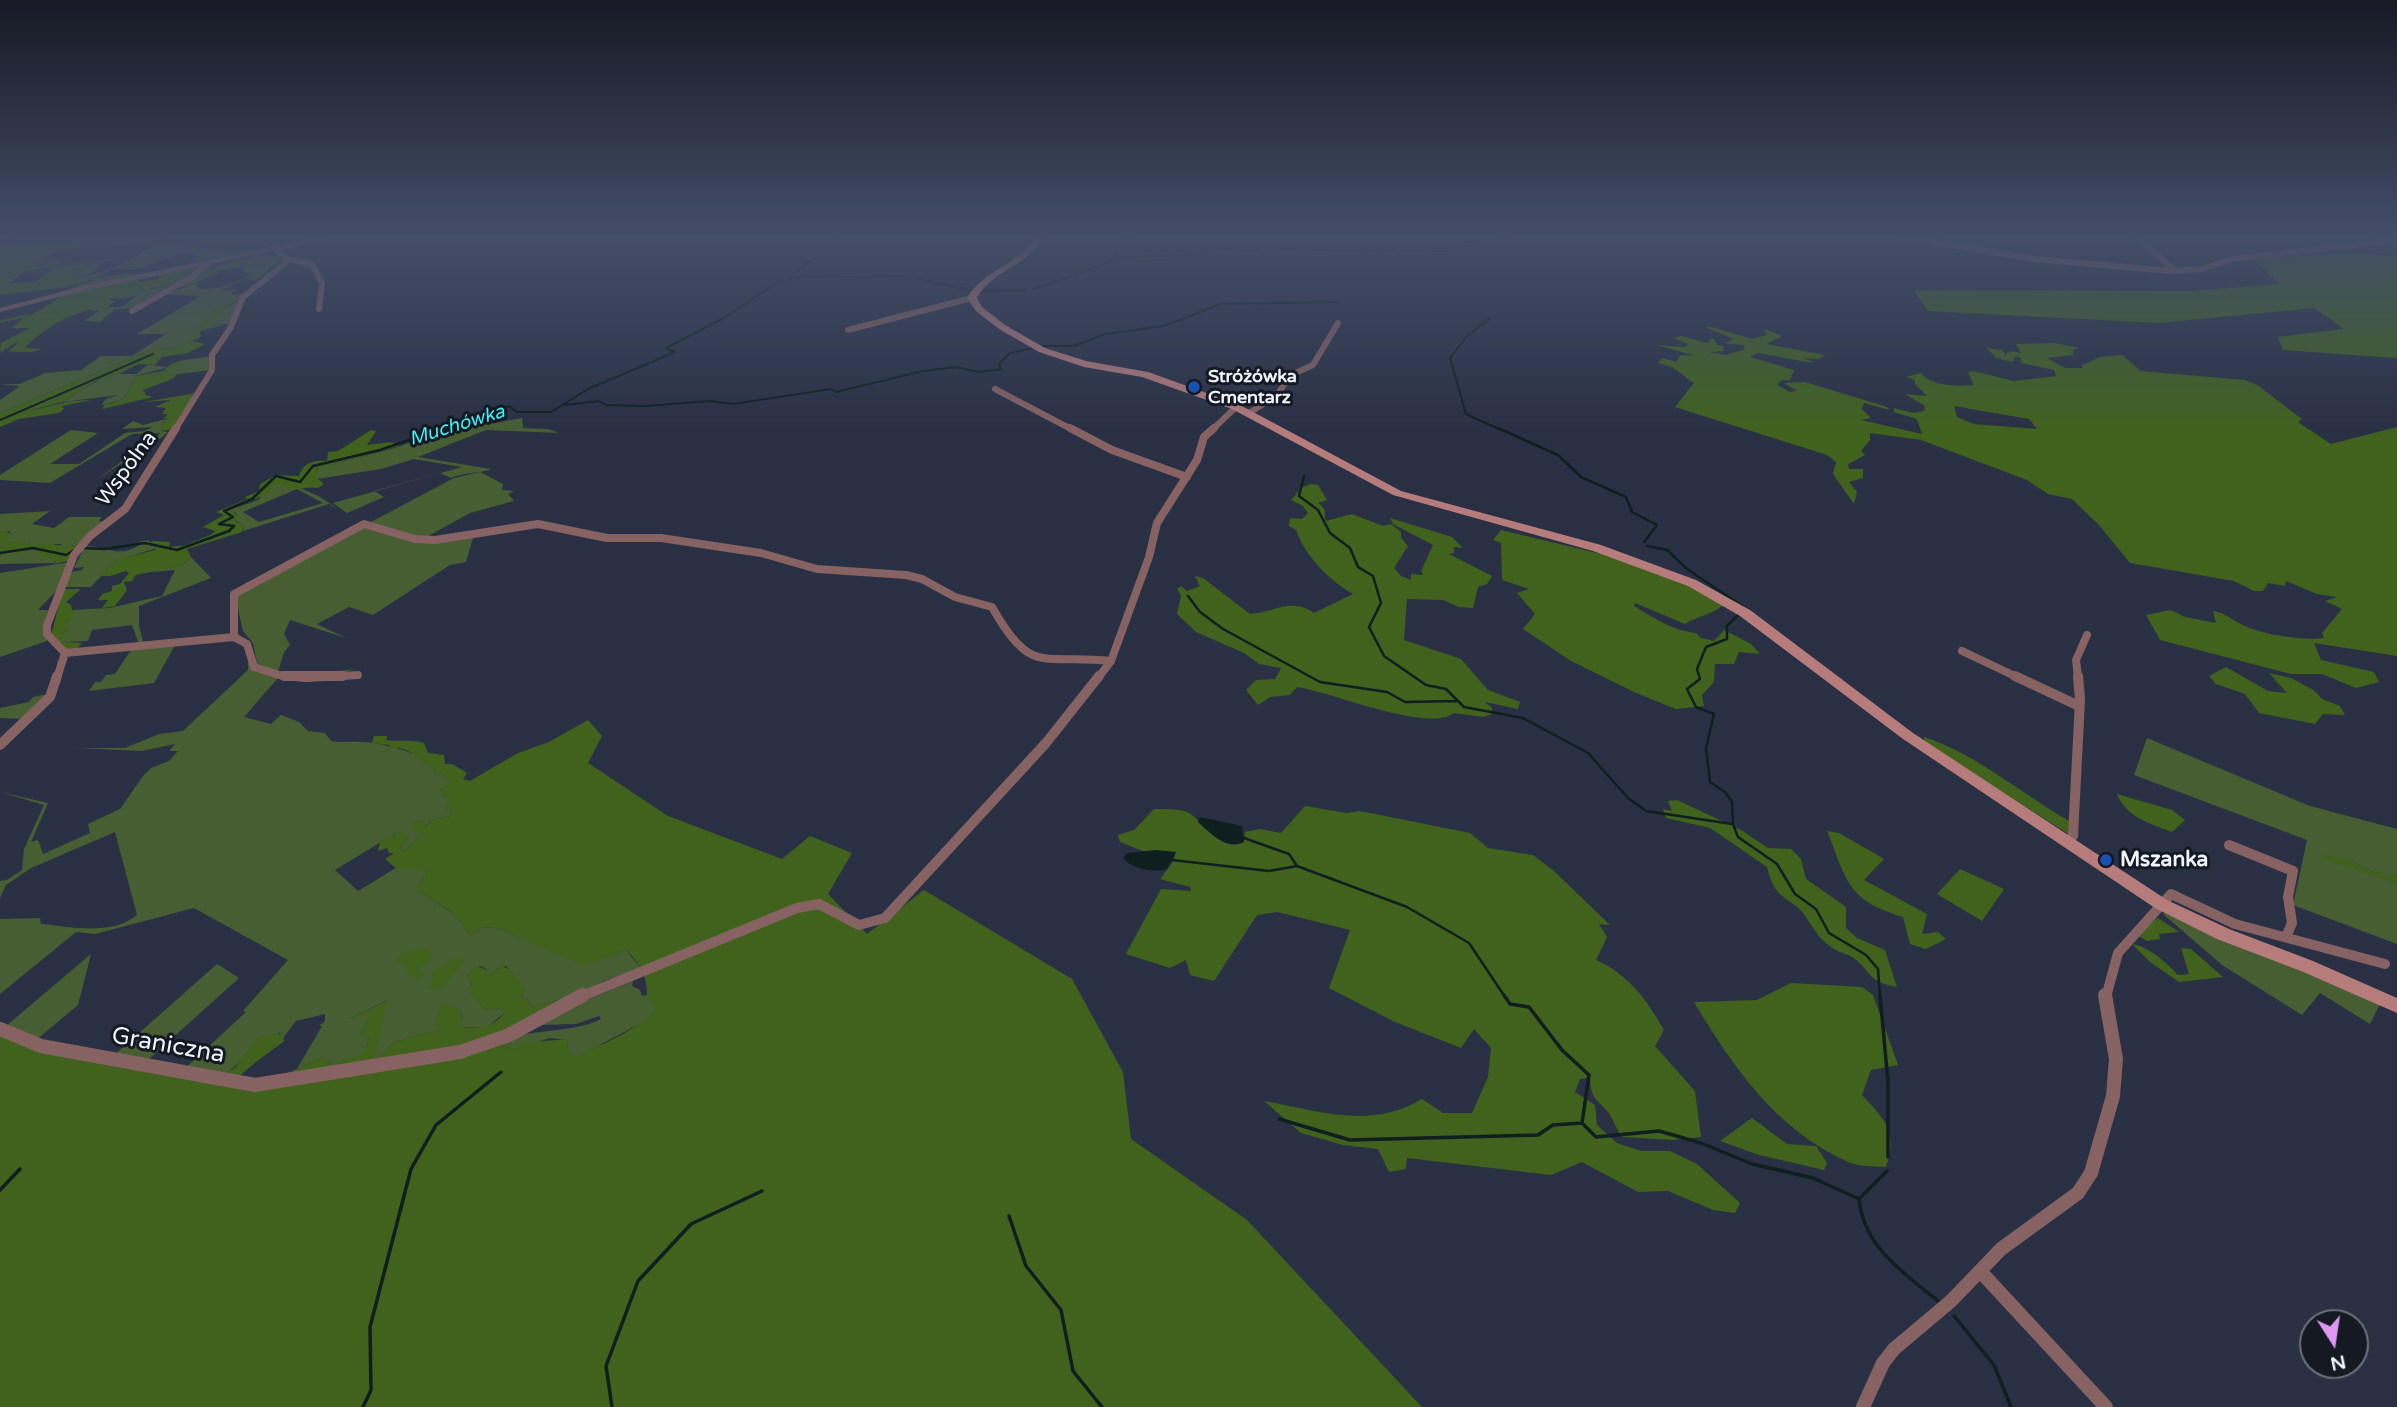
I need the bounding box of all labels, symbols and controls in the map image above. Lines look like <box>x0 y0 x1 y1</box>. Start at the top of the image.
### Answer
place label: Stróżówka Cmentarz <box>1208 366 1297 408</box>
marker: Stróżówka Cmentarz <box>1186 379 1202 395</box>
water label: Muchówka <box>406 401 508 451</box>
street label: Wspólna <box>91 427 163 511</box>
place label: Mszanka <box>2120 847 2208 873</box>
marker: Mszanka <box>2098 852 2114 868</box>
street label: Graniczna <box>109 1022 227 1070</box>
north arrow <box>2299 1309 2369 1379</box>
text: N <box>2328 1350 2348 1375</box>

